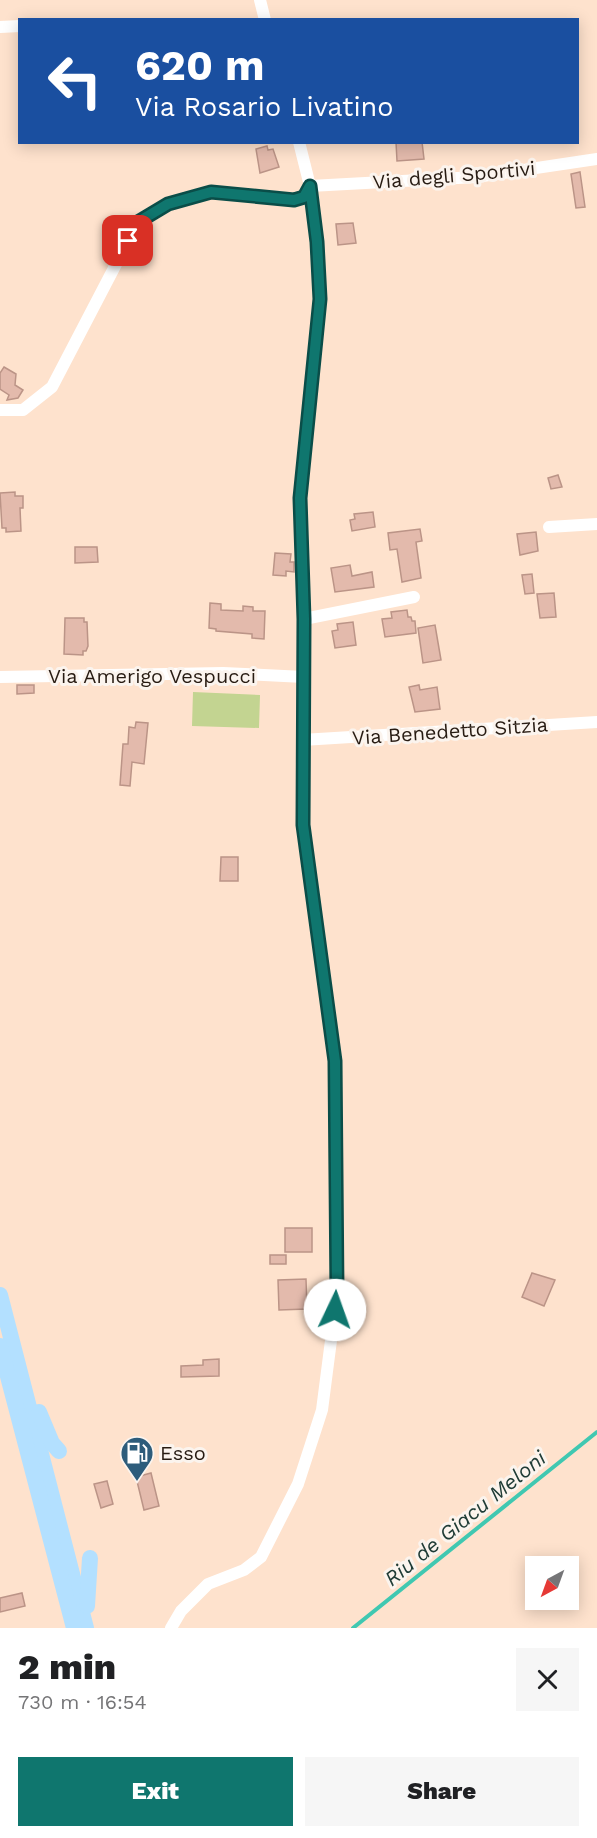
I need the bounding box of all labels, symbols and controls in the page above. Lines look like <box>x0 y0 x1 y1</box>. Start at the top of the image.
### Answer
text: 620 m <box>135 41 265 90</box>
icon: left <box>36 42 114 120</box>
text: Via Rosario Livatino <box>135 91 394 123</box>
street label: Via degli Sportivi <box>372 156 536 194</box>
pin <box>102 215 153 266</box>
icon: arrive <box>111 224 144 257</box>
street label: Via Amerigo Vespucci <box>48 664 256 688</box>
street label: Via Benedetto Sitzia <box>351 712 549 750</box>
position arrow <box>303 1278 367 1342</box>
fuel station icon: Esso <box>119 1435 155 1482</box>
place label: Esso <box>160 1441 206 1465</box>
water label: Riu de Giacu Meloni <box>379 1445 551 1591</box>
north arrow <box>525 1556 579 1610</box>
map controls <box>525 1556 579 1610</box>
text: 2 min <box>18 1646 116 1688</box>
button: close <box>516 1648 579 1711</box>
text: 730 m · 16:54 <box>18 1690 147 1714</box>
button: Exit <box>18 1757 293 1826</box>
button: Share <box>305 1757 579 1826</box>

